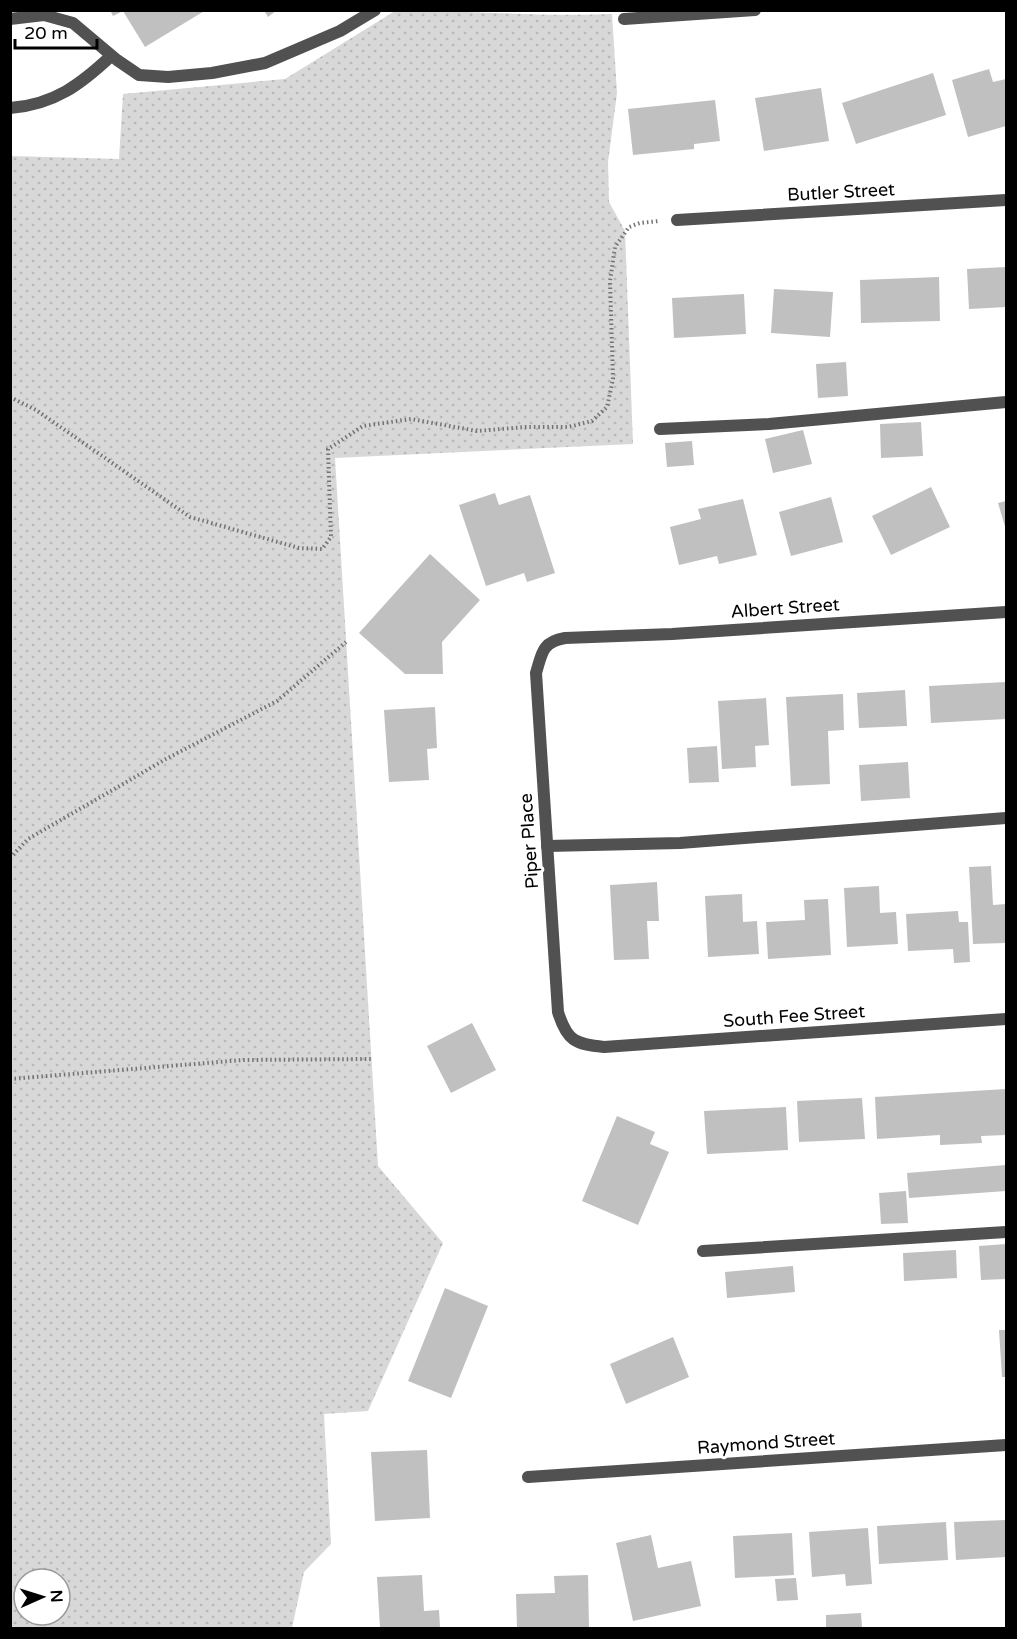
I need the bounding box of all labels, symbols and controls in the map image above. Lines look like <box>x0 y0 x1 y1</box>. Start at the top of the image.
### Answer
scale bar <box>15 12 98 50</box>
text: 20 m <box>24 22 68 44</box>
street label: Butler Street <box>787 178 896 206</box>
street label: Albert Street <box>730 593 840 623</box>
street label: Piper Place <box>515 792 543 890</box>
street label: South Fee Street <box>722 1000 866 1032</box>
street label: Raymond Street <box>696 1427 836 1459</box>
north arrow <box>12 1567 72 1627</box>
text: N <box>46 1589 66 1603</box>

